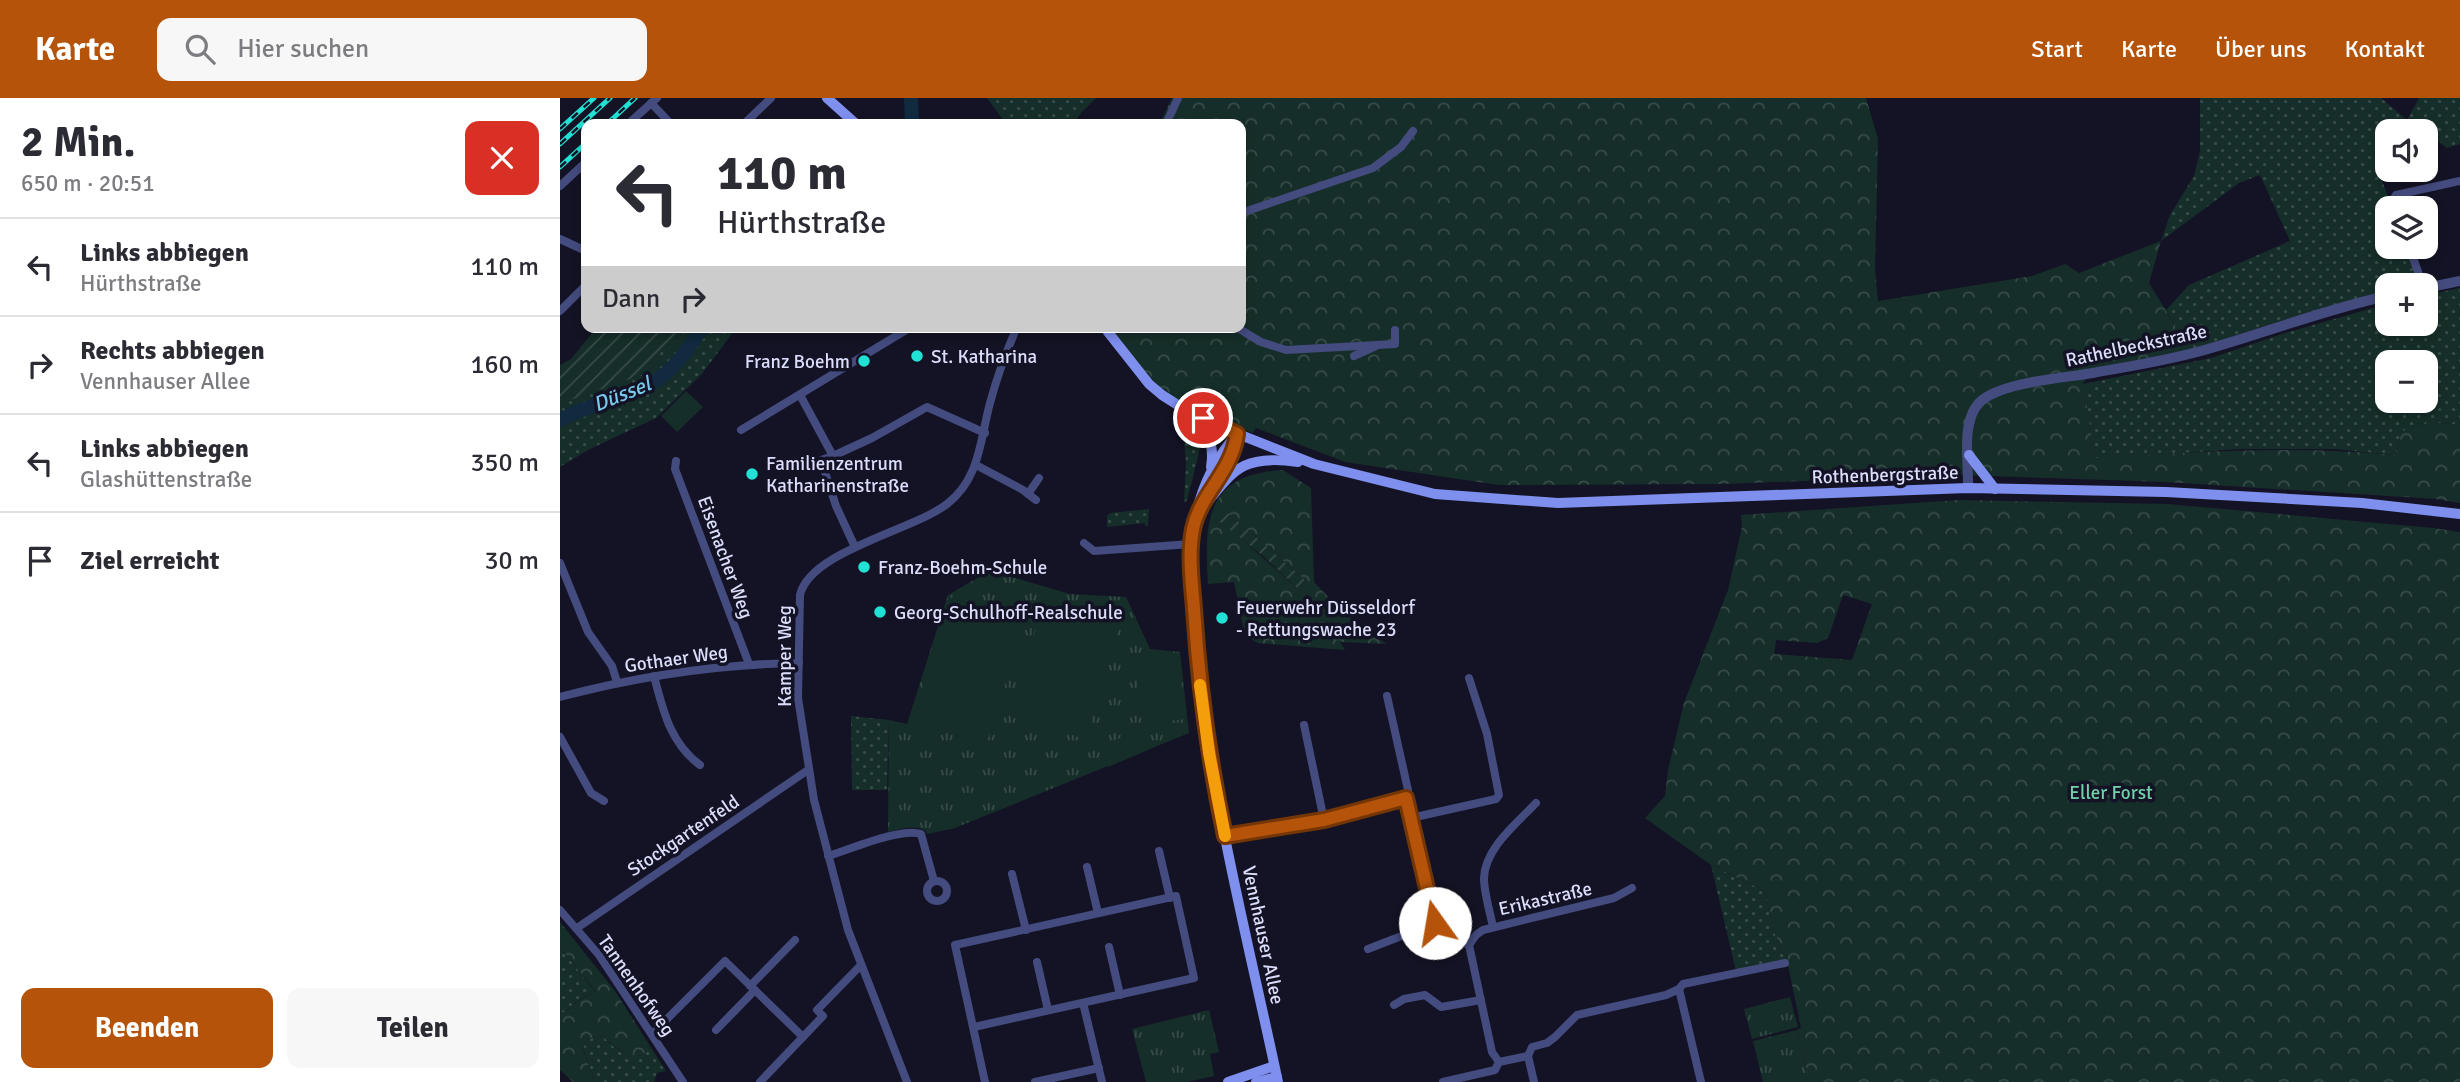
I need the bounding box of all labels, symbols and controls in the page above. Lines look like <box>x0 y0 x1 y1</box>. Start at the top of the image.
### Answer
search box <box>157 18 647 81</box>
text: Karte <box>35 29 115 70</box>
icon: search <box>181 30 219 68</box>
text: Hier suchen <box>237 33 369 65</box>
text: Start <box>2031 34 2083 64</box>
text: Karte <box>2121 34 2177 64</box>
text: Über uns <box>2215 34 2307 64</box>
text: Kontakt <box>2345 34 2425 64</box>
text: 2 Min. <box>21 117 135 168</box>
map controls <box>2375 119 2438 413</box>
button: sound <box>2375 119 2438 182</box>
button: close <box>465 121 539 195</box>
text: 110 m <box>717 143 847 203</box>
icon: left <box>602 147 693 238</box>
text: 650 m · 20:51 <box>21 169 155 198</box>
button: layers <box>2375 196 2438 259</box>
text: Hürthstraße <box>717 203 886 242</box>
text: Links abbiegen <box>80 237 249 269</box>
icon: left <box>21 248 59 286</box>
text: 110 m <box>470 251 539 283</box>
text: Hürthstraße <box>80 269 202 298</box>
button: + <box>2375 273 2438 336</box>
icon: right <box>674 280 712 318</box>
text: Dann <box>602 283 660 315</box>
street label: Rathelbeckstraße <box>2063 319 2209 373</box>
text: Rechts abbiegen <box>80 335 265 367</box>
place label: St. Katharina <box>931 345 1037 369</box>
icon: right <box>21 346 59 384</box>
marker: St. Katharina <box>909 348 925 364</box>
text: 160 m <box>470 349 539 381</box>
place label: Franz Boehm <box>745 350 850 374</box>
button: − <box>2375 350 2438 413</box>
marker: Franz Boehm <box>856 353 872 369</box>
text: Vennhauser Allee <box>80 367 250 396</box>
water label: Düssel <box>589 370 656 417</box>
pin <box>1173 388 1233 448</box>
icon: arrive <box>1184 399 1222 437</box>
text: Links abbiegen <box>80 433 249 465</box>
icon: left <box>21 444 59 482</box>
text: 350 m <box>470 447 539 479</box>
place label: Familienzentrum Katharinenstraße <box>766 452 909 498</box>
street label: Rothenbergstraße <box>1811 460 1959 490</box>
text: Glashüttenstraße <box>80 465 252 494</box>
marker: Familienzentrum Katharinenstraße <box>744 466 760 482</box>
street label: Eisenacher Weg <box>692 493 758 622</box>
icon: arrive <box>21 542 59 580</box>
text: Ziel erreicht <box>80 545 220 577</box>
text: 30 m <box>484 545 539 577</box>
place label: Franz-Boehm-Schule <box>878 556 1047 580</box>
marker: Franz-Boehm-Schule <box>856 559 872 575</box>
place label: Feuerwehr Düsseldorf - Rettungswache 23 <box>1236 596 1416 642</box>
place label: Georg-Schulhoff-Realschule <box>894 601 1123 625</box>
marker: Georg-Schulhoff-Realschule <box>872 604 888 620</box>
street label: Kamper Weg <box>773 605 797 707</box>
marker: Feuerwehr Düsseldorf - Rettungswache 23 <box>1214 610 1230 626</box>
street label: Gothaer Weg <box>623 640 729 678</box>
park label: Eller Forst <box>2069 781 2153 805</box>
street label: Stockgartenfeld <box>623 790 744 882</box>
street label: Vennhauser Allee <box>1237 864 1289 1007</box>
street label: Erikastraße <box>1496 877 1594 921</box>
position arrow <box>1398 886 1472 960</box>
street label: Tannenhofweg <box>592 930 680 1041</box>
button: Beenden <box>21 988 273 1068</box>
button: Teilen <box>287 988 539 1068</box>

